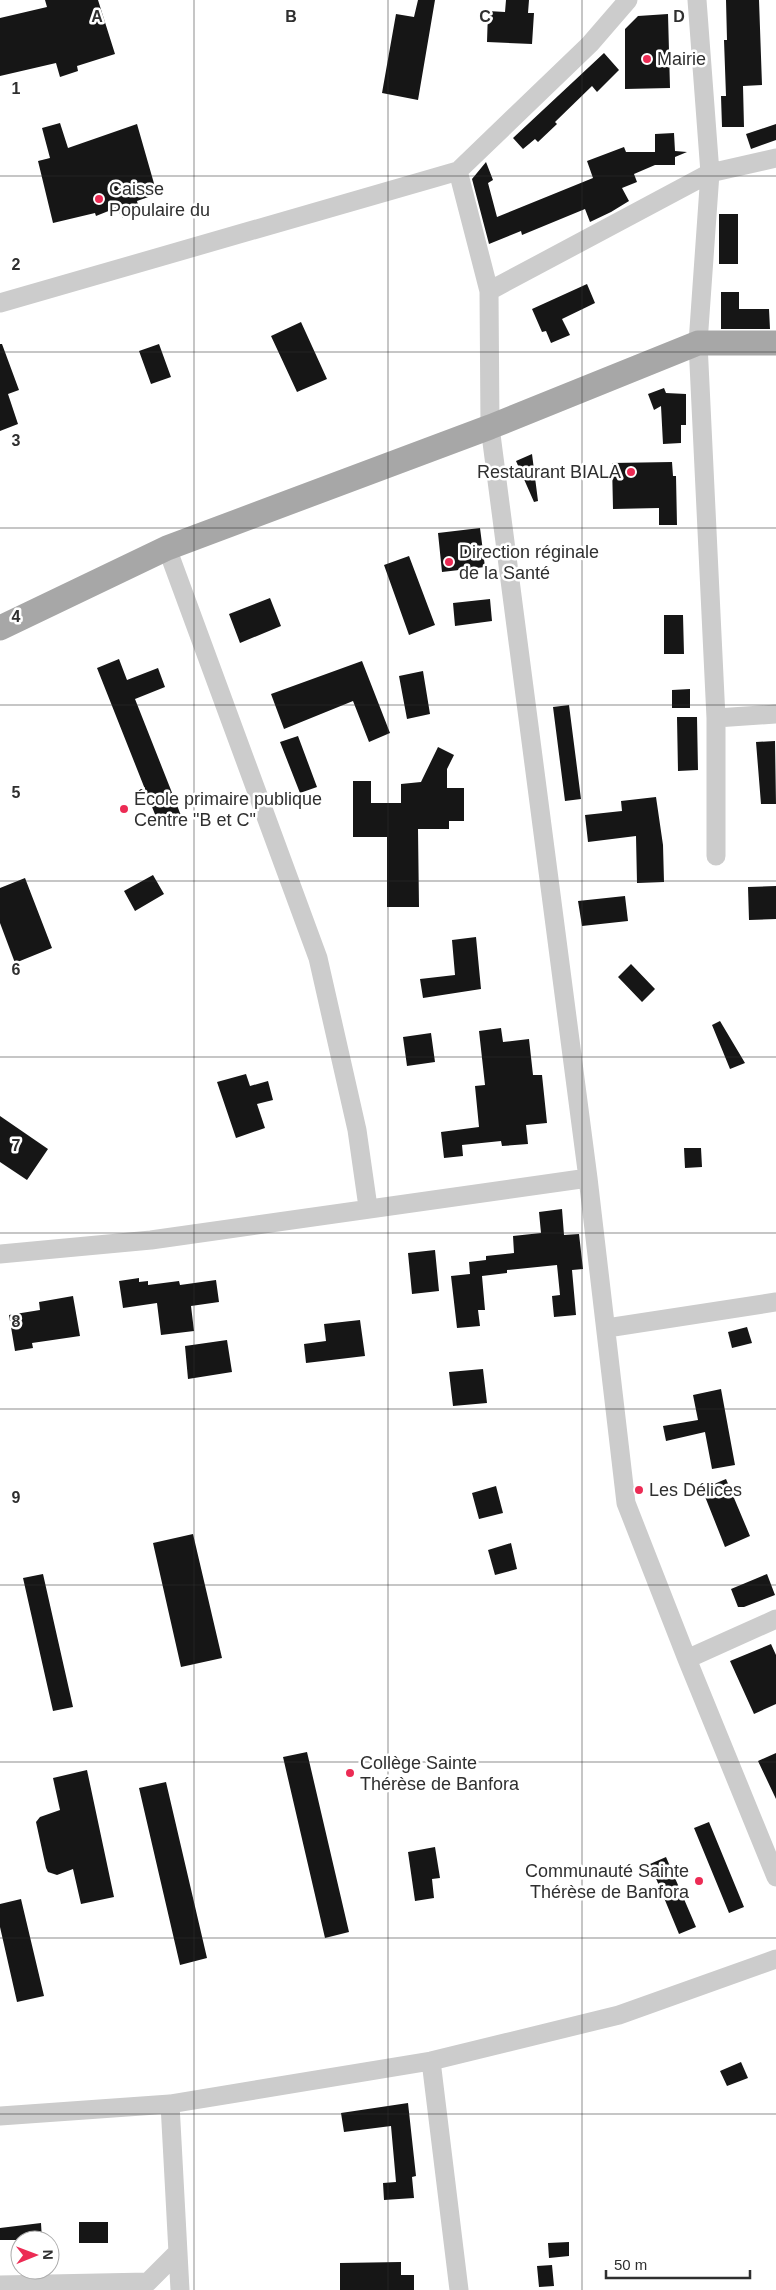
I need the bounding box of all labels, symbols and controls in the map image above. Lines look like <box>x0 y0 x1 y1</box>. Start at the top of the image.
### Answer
text: A <box>91 8 103 25</box>
text: B <box>285 8 297 25</box>
text: C <box>479 8 491 25</box>
text: D <box>673 8 685 25</box>
place label: Mairie <box>657 49 706 69</box>
marker: Mairie <box>641 53 653 65</box>
text: 1 <box>12 80 21 97</box>
place label: Caisse Populaire du <box>109 179 210 220</box>
marker: Caisse Populaire du <box>93 193 105 205</box>
text: 2 <box>12 256 21 273</box>
text: 3 <box>12 432 21 449</box>
place label: Restaurant BIALA <box>477 462 621 482</box>
marker: Restaurant BIALA <box>625 466 637 478</box>
place label: Direction réginale de la Santé <box>459 542 599 583</box>
marker: Direction réginale de la Santé <box>443 556 455 568</box>
text: 4 <box>12 608 21 625</box>
text: 5 <box>12 784 21 801</box>
place label: École primaire publique Centre "B et C" <box>134 789 322 830</box>
marker: École primaire publique Centre "B et C" <box>118 803 130 815</box>
text: 6 <box>12 961 21 978</box>
text: 7 <box>12 1137 21 1154</box>
text: 8 <box>12 1313 21 1330</box>
place label: Les Délices <box>649 1480 742 1500</box>
marker: Les Délices <box>633 1484 645 1496</box>
text: 9 <box>12 1489 21 1506</box>
place label: Collège Sainte Thérèse de Banfora <box>360 1753 520 1794</box>
marker: Collège Sainte Thérèse de Banfora <box>344 1767 356 1779</box>
place label: Communauté Sainte Thérèse de Banfora <box>525 1861 690 1902</box>
marker: Communauté Sainte Thérèse de Banfora <box>693 1875 705 1887</box>
north arrow <box>10 2230 60 2280</box>
scale bar <box>606 2248 750 2280</box>
text: N <box>40 2250 56 2260</box>
text: 50 m <box>614 2256 647 2273</box>

